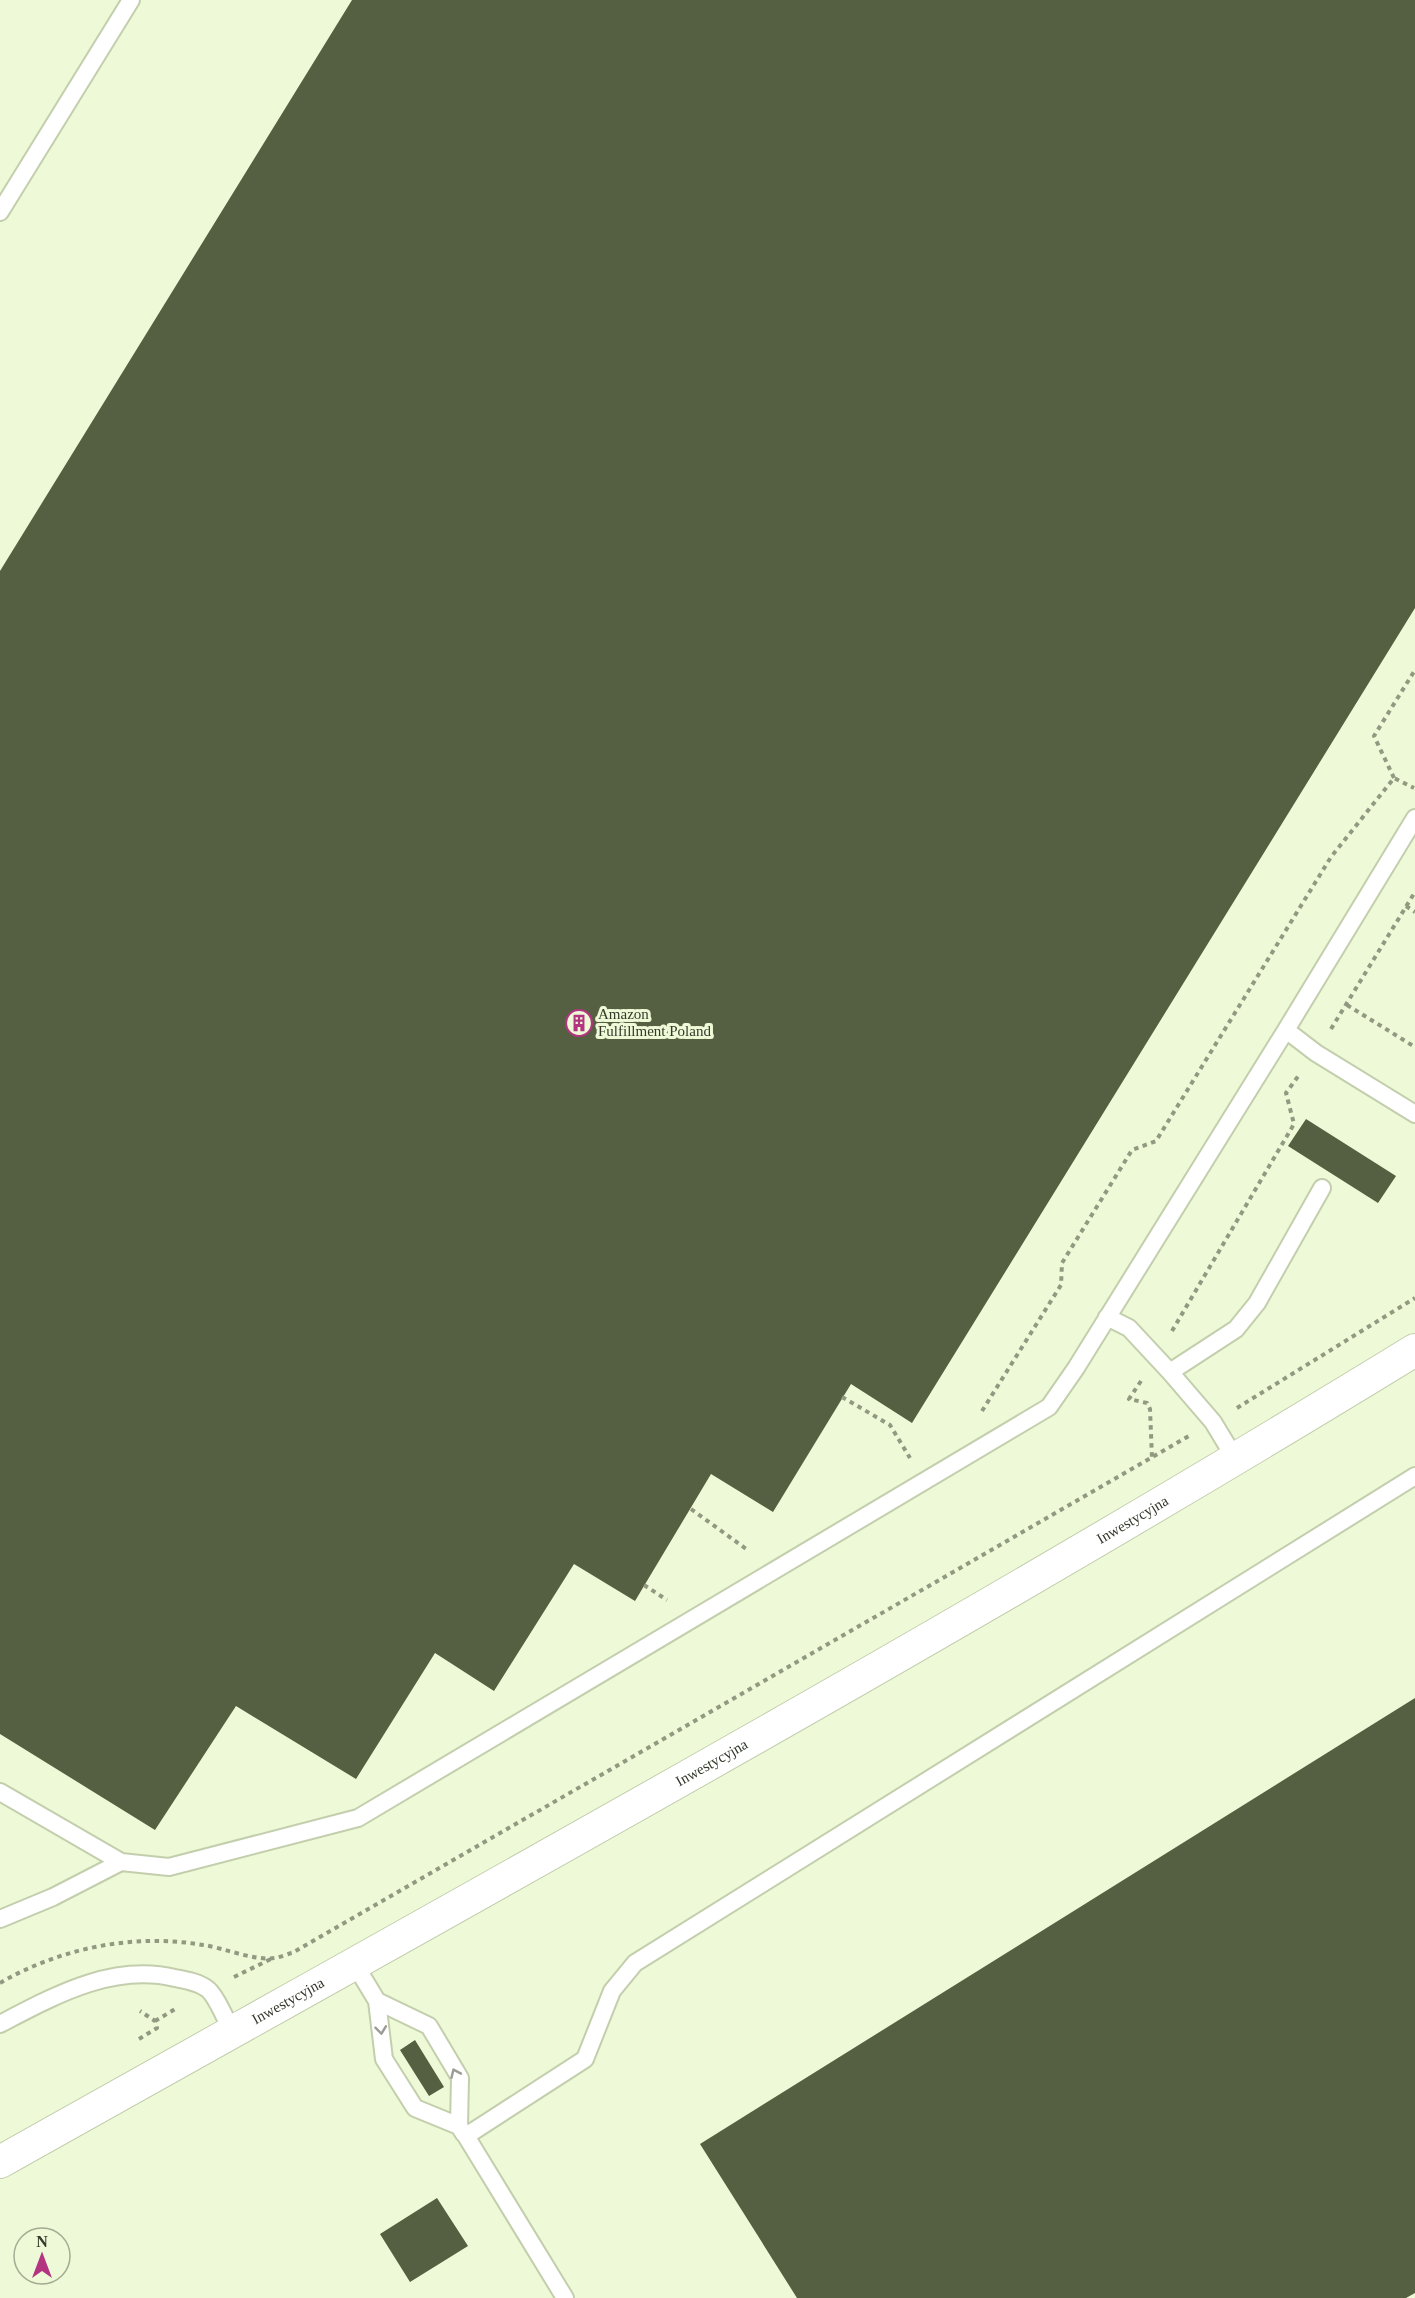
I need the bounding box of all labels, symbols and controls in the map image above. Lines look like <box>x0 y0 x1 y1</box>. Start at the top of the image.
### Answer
place label: Amazon Fulfillment Poland <box>598 1006 711 1039</box>
building icon: Amazon Fulfillment Poland <box>564 1008 594 1038</box>
street label: Inwestycyjna <box>1094 1492 1171 1547</box>
street label: Inwestycyjna <box>673 1736 751 1789</box>
street label: Inwestycyjna <box>249 1974 327 2027</box>
one-way arrow <box>374 2026 386 2035</box>
one-way arrow <box>451 2068 463 2079</box>
north arrow <box>12 2226 72 2286</box>
text: N <box>36 2233 48 2250</box>

